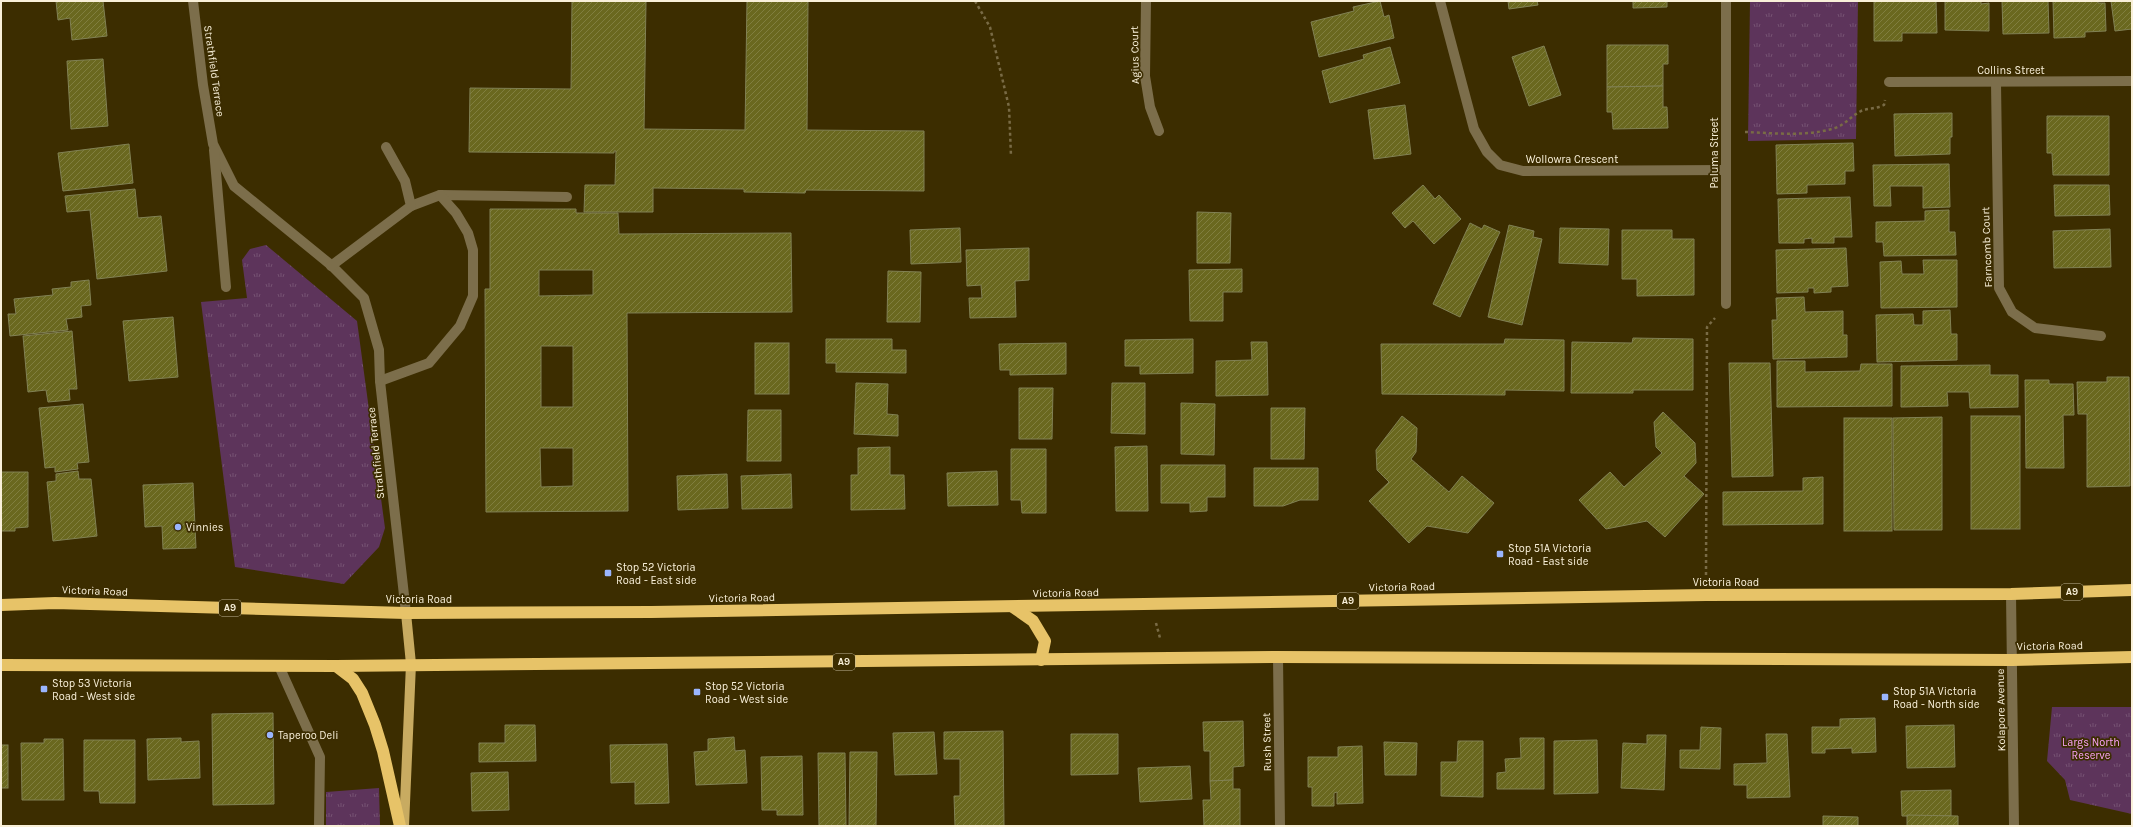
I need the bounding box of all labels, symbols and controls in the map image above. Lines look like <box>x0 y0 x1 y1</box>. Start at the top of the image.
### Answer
street label: Strathfield Terrace <box>201 24 227 118</box>
street label: Agius Court <box>1128 26 1142 84</box>
street label: Collins Street <box>1977 64 2045 77</box>
street label: Paluma Street <box>1708 117 1721 189</box>
street label: Wollowra Crescent <box>1526 153 1618 166</box>
street label: Farncomb Court <box>1979 206 1995 288</box>
street label: Strathfield Terrace <box>365 406 387 500</box>
place label: Vinnies <box>186 521 224 534</box>
marker: Vinnies <box>173 522 183 532</box>
place label: Stop 51A Victoria Road - East side <box>1508 542 1591 568</box>
marker: Stop 51A Victoria Road - East side <box>1495 549 1505 559</box>
place label: Stop 52 Victoria Road - East side <box>616 561 697 587</box>
marker: Stop 52 Victoria Road - East side <box>603 568 613 578</box>
street label: Victoria Road <box>1693 576 1759 589</box>
street label: Victoria Road <box>1369 580 1435 594</box>
street label: Victoria Road <box>62 583 128 599</box>
road number: A9 <box>2061 584 2083 600</box>
street label: Victoria Road <box>1033 586 1099 600</box>
street label: Victoria Road <box>709 591 775 605</box>
street label: Victoria Road <box>386 593 452 606</box>
road number: A9 <box>1337 593 1359 609</box>
road number: A9 <box>219 600 241 616</box>
street label: Victoria Road <box>2017 639 2083 653</box>
road number: A9 <box>833 654 855 670</box>
street label: Kolapore Avenue <box>1994 668 2008 751</box>
place label: Stop 53 Victoria Road - West side <box>52 677 136 703</box>
place label: Stop 52 Victoria Road - West side <box>705 680 789 706</box>
marker: Stop 53 Victoria Road - West side <box>39 684 49 694</box>
place label: Stop 51A Victoria Road - North side <box>1893 685 1980 711</box>
marker: Stop 52 Victoria Road - West side <box>692 687 702 697</box>
marker: Stop 51A Victoria Road - North side <box>1880 692 1890 702</box>
street label: Rush Street <box>1260 713 1274 771</box>
place label: Taperoo Deli <box>278 729 339 742</box>
marker: Taperoo Deli <box>265 730 275 740</box>
park label: Largs North Reserve <box>2062 736 2120 762</box>

